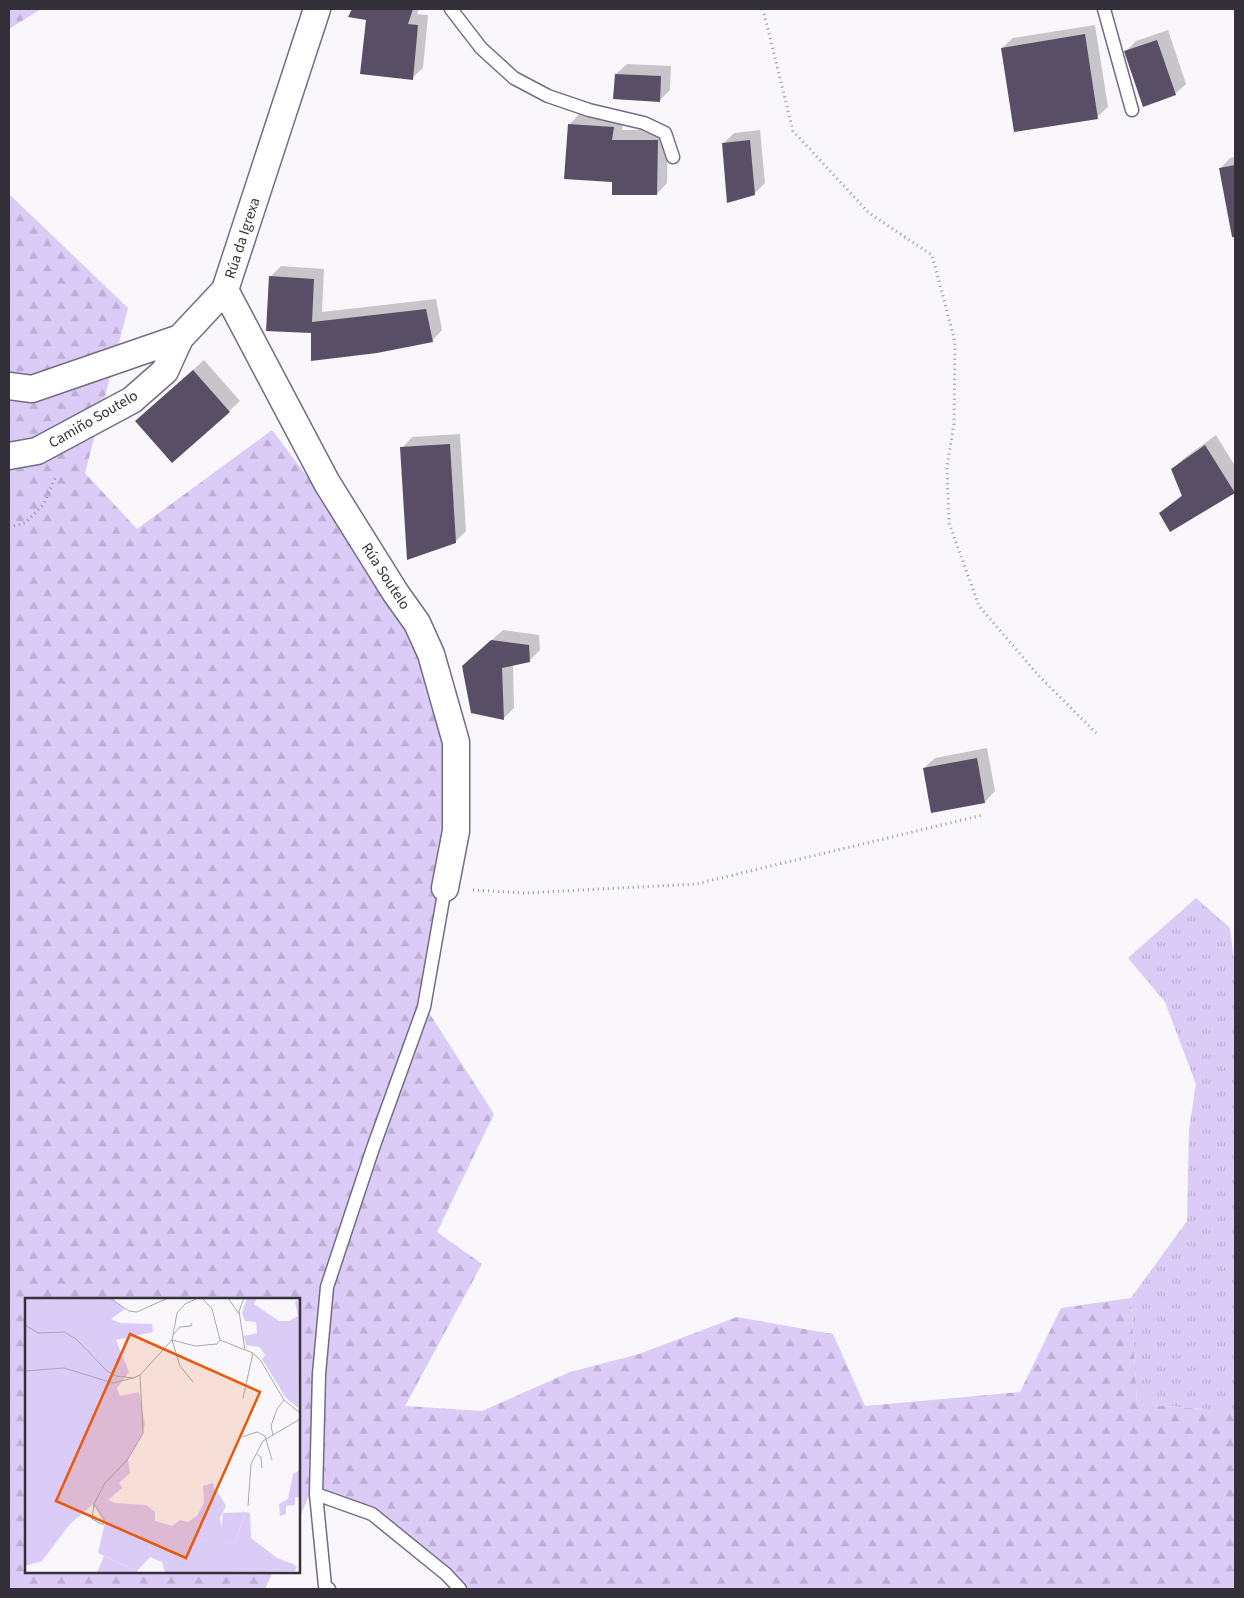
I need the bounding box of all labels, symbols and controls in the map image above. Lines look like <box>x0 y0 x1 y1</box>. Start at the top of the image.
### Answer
street label: Rúa da Igrexa <box>219 195 265 281</box>
street label: Camiño Soutelo <box>45 385 142 454</box>
street label: Rúa Soutelo <box>356 539 415 614</box>
inset map <box>25 1298 300 1573</box>

